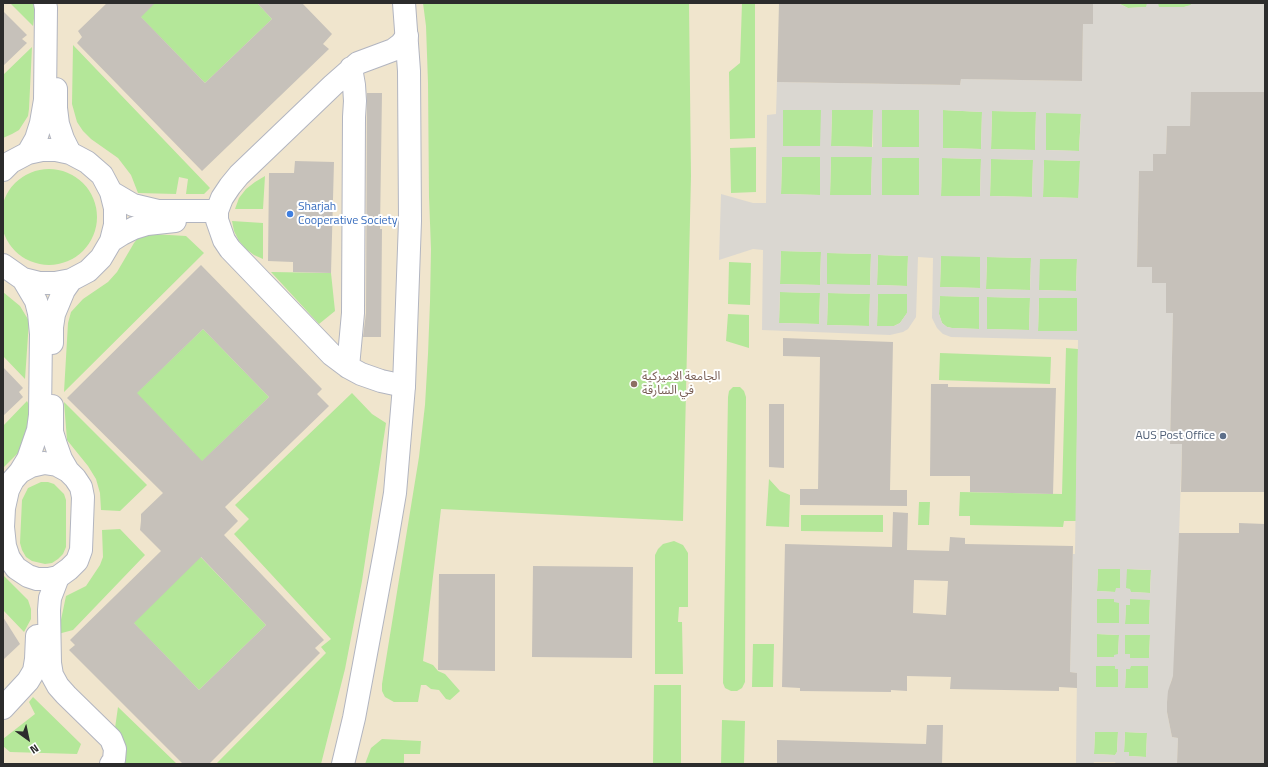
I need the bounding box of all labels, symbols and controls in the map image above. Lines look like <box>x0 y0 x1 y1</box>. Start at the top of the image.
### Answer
place label: Sharjah Cooperative Society <box>298 200 398 228</box>
marker: Sharjah Cooperative Society <box>285 209 295 219</box>
place label: الجامعة الاميركية في الشارقة <box>642 370 720 398</box>
marker: الجامعة الاميركية في الشارقة <box>629 379 639 389</box>
place label: AUS Post Office <box>1136 429 1215 443</box>
marker: AUS Post Office <box>1218 431 1228 441</box>
north arrow <box>8 719 48 759</box>
text: N <box>27 740 42 758</box>

